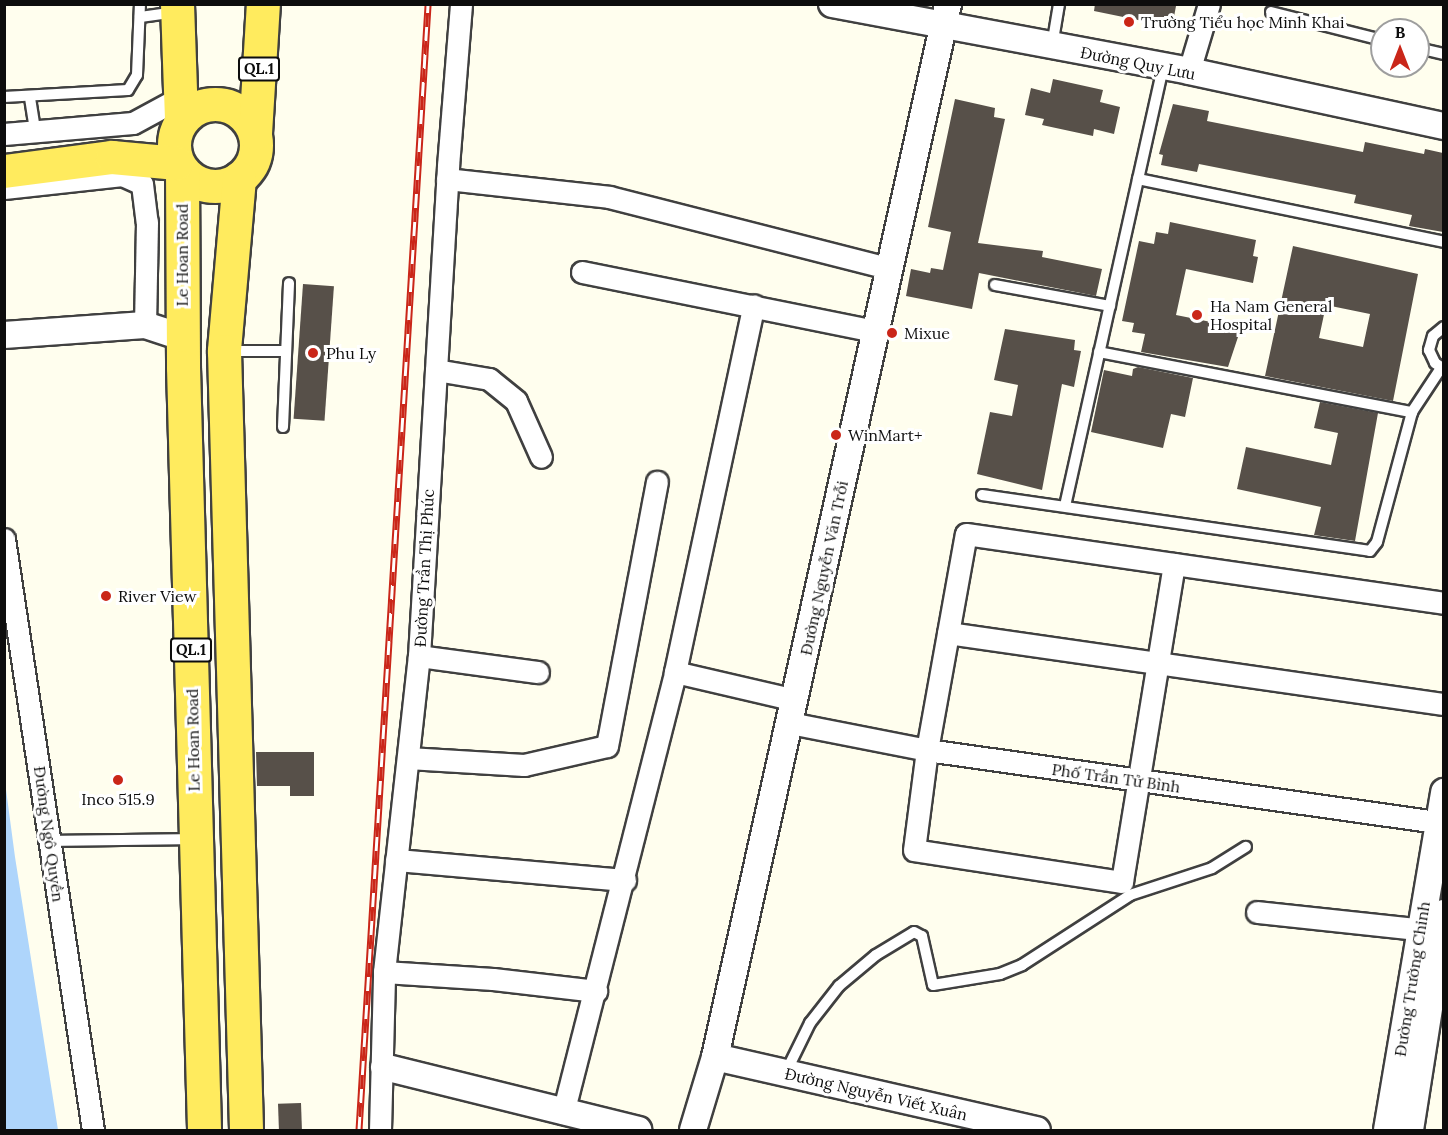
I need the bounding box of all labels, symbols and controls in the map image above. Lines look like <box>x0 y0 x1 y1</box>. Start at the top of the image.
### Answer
place label: Trường Tiểu học Minh Khai <box>1141 12 1344 32</box>
marker: Trường Tiểu học Minh Khai <box>1122 15 1136 29</box>
north arrow <box>1370 18 1430 78</box>
text: B <box>1395 22 1405 42</box>
street label: Đường Quy Lưu <box>1079 42 1197 84</box>
road number: QL.1 <box>236 57 282 81</box>
street label: Le Hoan Road <box>172 204 192 306</box>
place label: Ha Nam General Hospital <box>1210 296 1332 334</box>
marker: Ha Nam General Hospital <box>1188 306 1206 324</box>
place label: Mixue <box>904 323 950 343</box>
marker: Mixue <box>885 326 899 340</box>
place label: Phu Ly <box>326 343 376 363</box>
marker: Phu Ly <box>304 344 322 362</box>
place label: WinMart+ <box>848 425 923 445</box>
marker: WinMart+ <box>829 428 843 442</box>
street label: Đường Nguyễn Văn Trỗi <box>796 479 852 657</box>
street label: Đường Trần Thị Phúc <box>410 488 438 648</box>
place label: River View <box>118 586 196 606</box>
marker: River View <box>99 589 113 603</box>
road number: QL.1 <box>168 638 213 662</box>
street label: Le Hoan Road <box>183 688 203 792</box>
street label: Phố Trần Tử Bình <box>1051 759 1181 797</box>
street label: Đường Ngô Quyền <box>30 765 68 903</box>
marker: Inco 515.9 <box>111 773 125 787</box>
place label: Inco 515.9 <box>81 789 155 809</box>
street label: Đường Trường Chinh <box>1390 900 1434 1058</box>
street label: Đường Nguyễn Viết Xuân <box>783 1064 969 1124</box>

